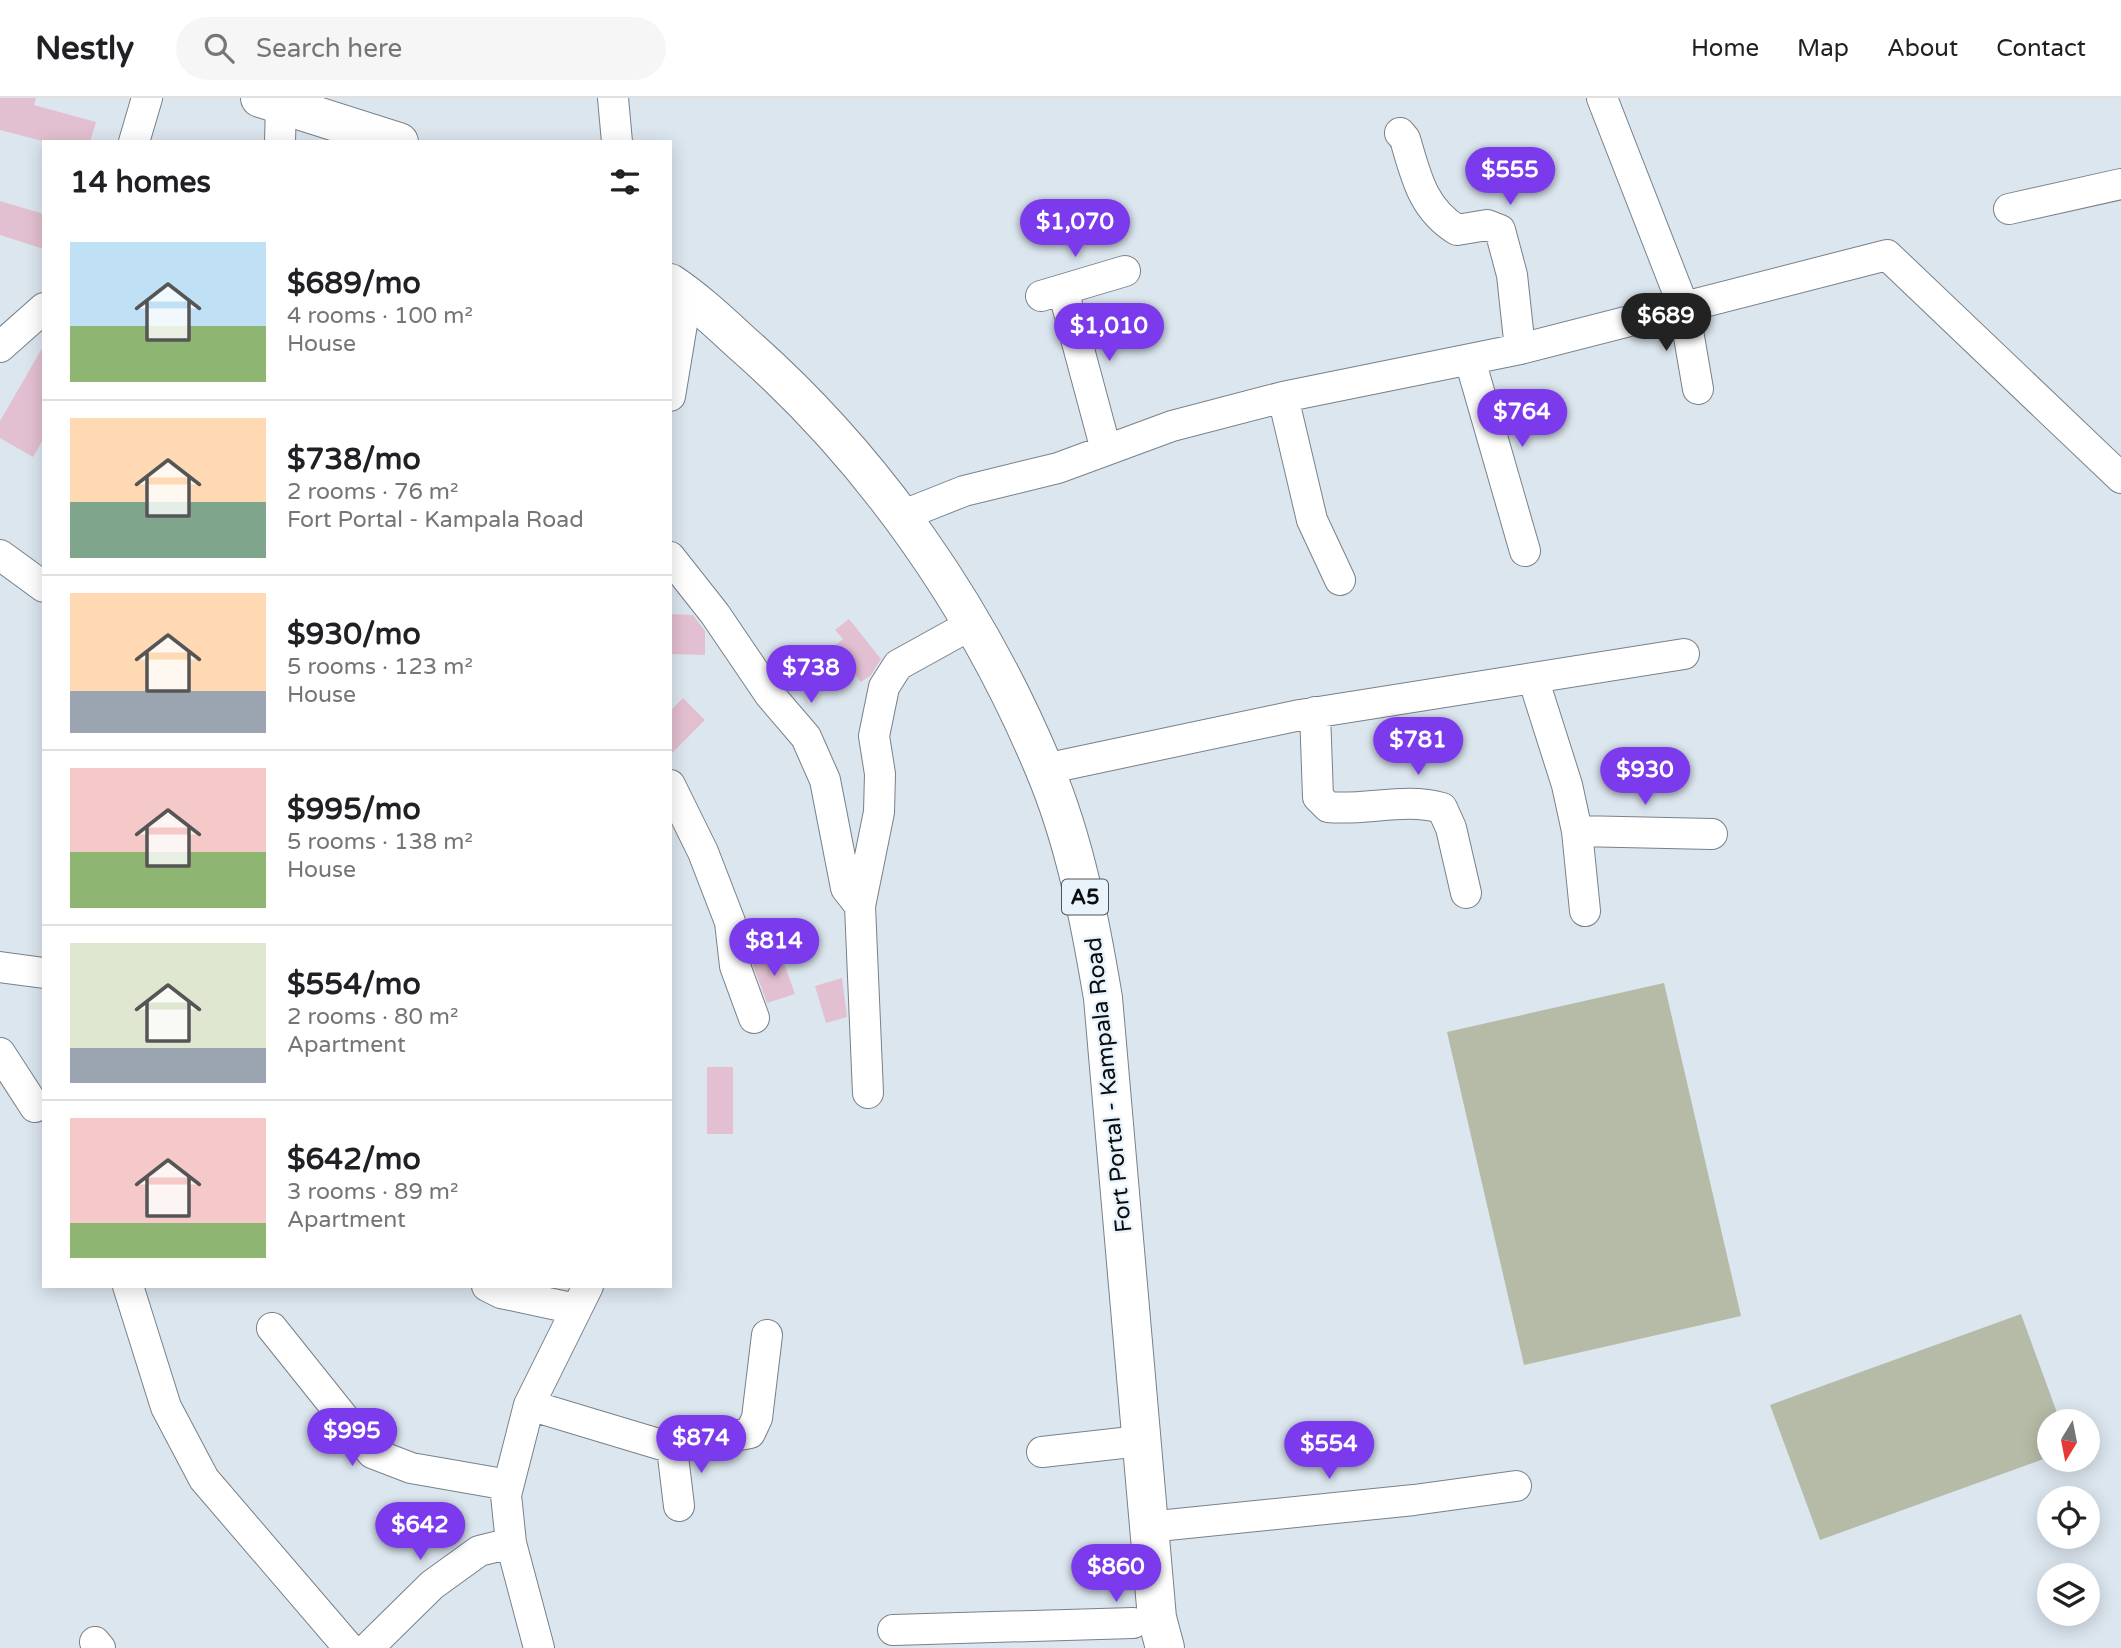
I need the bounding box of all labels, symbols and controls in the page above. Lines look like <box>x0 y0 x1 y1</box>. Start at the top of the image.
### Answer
search box <box>176 17 666 80</box>
text: Nestly <box>35 29 134 68</box>
icon: search <box>200 29 238 67</box>
text: Search here <box>256 33 402 64</box>
text: Home <box>1691 34 1759 63</box>
text: Map <box>1797 34 1849 63</box>
text: About <box>1887 34 1958 63</box>
text: Contact <box>1996 34 2086 63</box>
pin: $555 <box>1469 148 1551 207</box>
text: $555 <box>1481 156 1539 184</box>
icon: filters <box>606 163 644 201</box>
text: 14 homes <box>70 164 211 201</box>
pin: $1,070 <box>1018 200 1132 259</box>
text: $1,070 <box>1036 208 1114 236</box>
text: $689/mo <box>287 265 421 302</box>
icon: home <box>126 270 210 354</box>
pin: $689 <box>1625 294 1707 353</box>
text: 4 rooms · 100 m² <box>287 302 473 330</box>
text: $689 <box>1637 302 1695 330</box>
pin: $1,010 <box>1052 303 1166 363</box>
text: $1,010 <box>1070 312 1148 340</box>
text: House <box>287 330 356 358</box>
pin: $764 <box>1481 390 1563 449</box>
text: $764 <box>1493 398 1551 426</box>
text: $738/mo <box>287 441 421 478</box>
icon: home <box>126 446 210 530</box>
text: 2 rooms · 76 m² <box>287 478 458 506</box>
text: Fort Portal - Kampala Road <box>287 506 584 534</box>
text: $930/mo <box>287 616 421 653</box>
icon: home <box>126 621 210 705</box>
pin: $738 <box>770 646 852 705</box>
text: 5 rooms · 123 m² <box>287 653 473 681</box>
text: $738 <box>782 654 840 682</box>
text: House <box>287 681 356 709</box>
pin: $781 <box>1377 718 1459 777</box>
text: $781 <box>1389 726 1447 754</box>
pin: $930 <box>1604 748 1686 807</box>
text: $930 <box>1616 756 1674 784</box>
text: $995/mo <box>287 791 421 828</box>
icon: home <box>126 796 210 880</box>
text: 5 rooms · 138 m² <box>287 828 473 856</box>
text: House <box>287 856 356 884</box>
road number: A5 <box>1062 880 1108 914</box>
pin: $814 <box>733 918 815 978</box>
text: $814 <box>745 927 803 955</box>
street label: Fort Portal - Kampala Road <box>1080 936 1138 1234</box>
text: $554/mo <box>287 966 421 1003</box>
icon: home <box>126 971 210 1055</box>
text: 2 rooms · 80 m² <box>287 1003 458 1031</box>
text: Apartment <box>287 1031 406 1059</box>
text: $642/mo <box>287 1141 421 1178</box>
icon: home <box>126 1146 210 1230</box>
text: 3 rooms · 89 m² <box>287 1178 458 1206</box>
text: Apartment <box>287 1206 406 1234</box>
pin: $995 <box>311 1408 393 1468</box>
north arrow <box>2037 1409 2100 1472</box>
map controls <box>2037 1409 2100 1626</box>
pin: $874 <box>660 1416 742 1475</box>
text: $995 <box>323 1417 381 1445</box>
pin: $554 <box>1288 1422 1370 1481</box>
text: $874 <box>672 1424 730 1452</box>
text: $554 <box>1300 1430 1358 1458</box>
button: locate <box>2037 1486 2100 1549</box>
pin: $642 <box>379 1502 461 1562</box>
text: $642 <box>391 1511 449 1539</box>
pin: $860 <box>1075 1544 1157 1604</box>
text: $860 <box>1087 1553 1145 1581</box>
button: layers <box>2037 1563 2100 1626</box>

